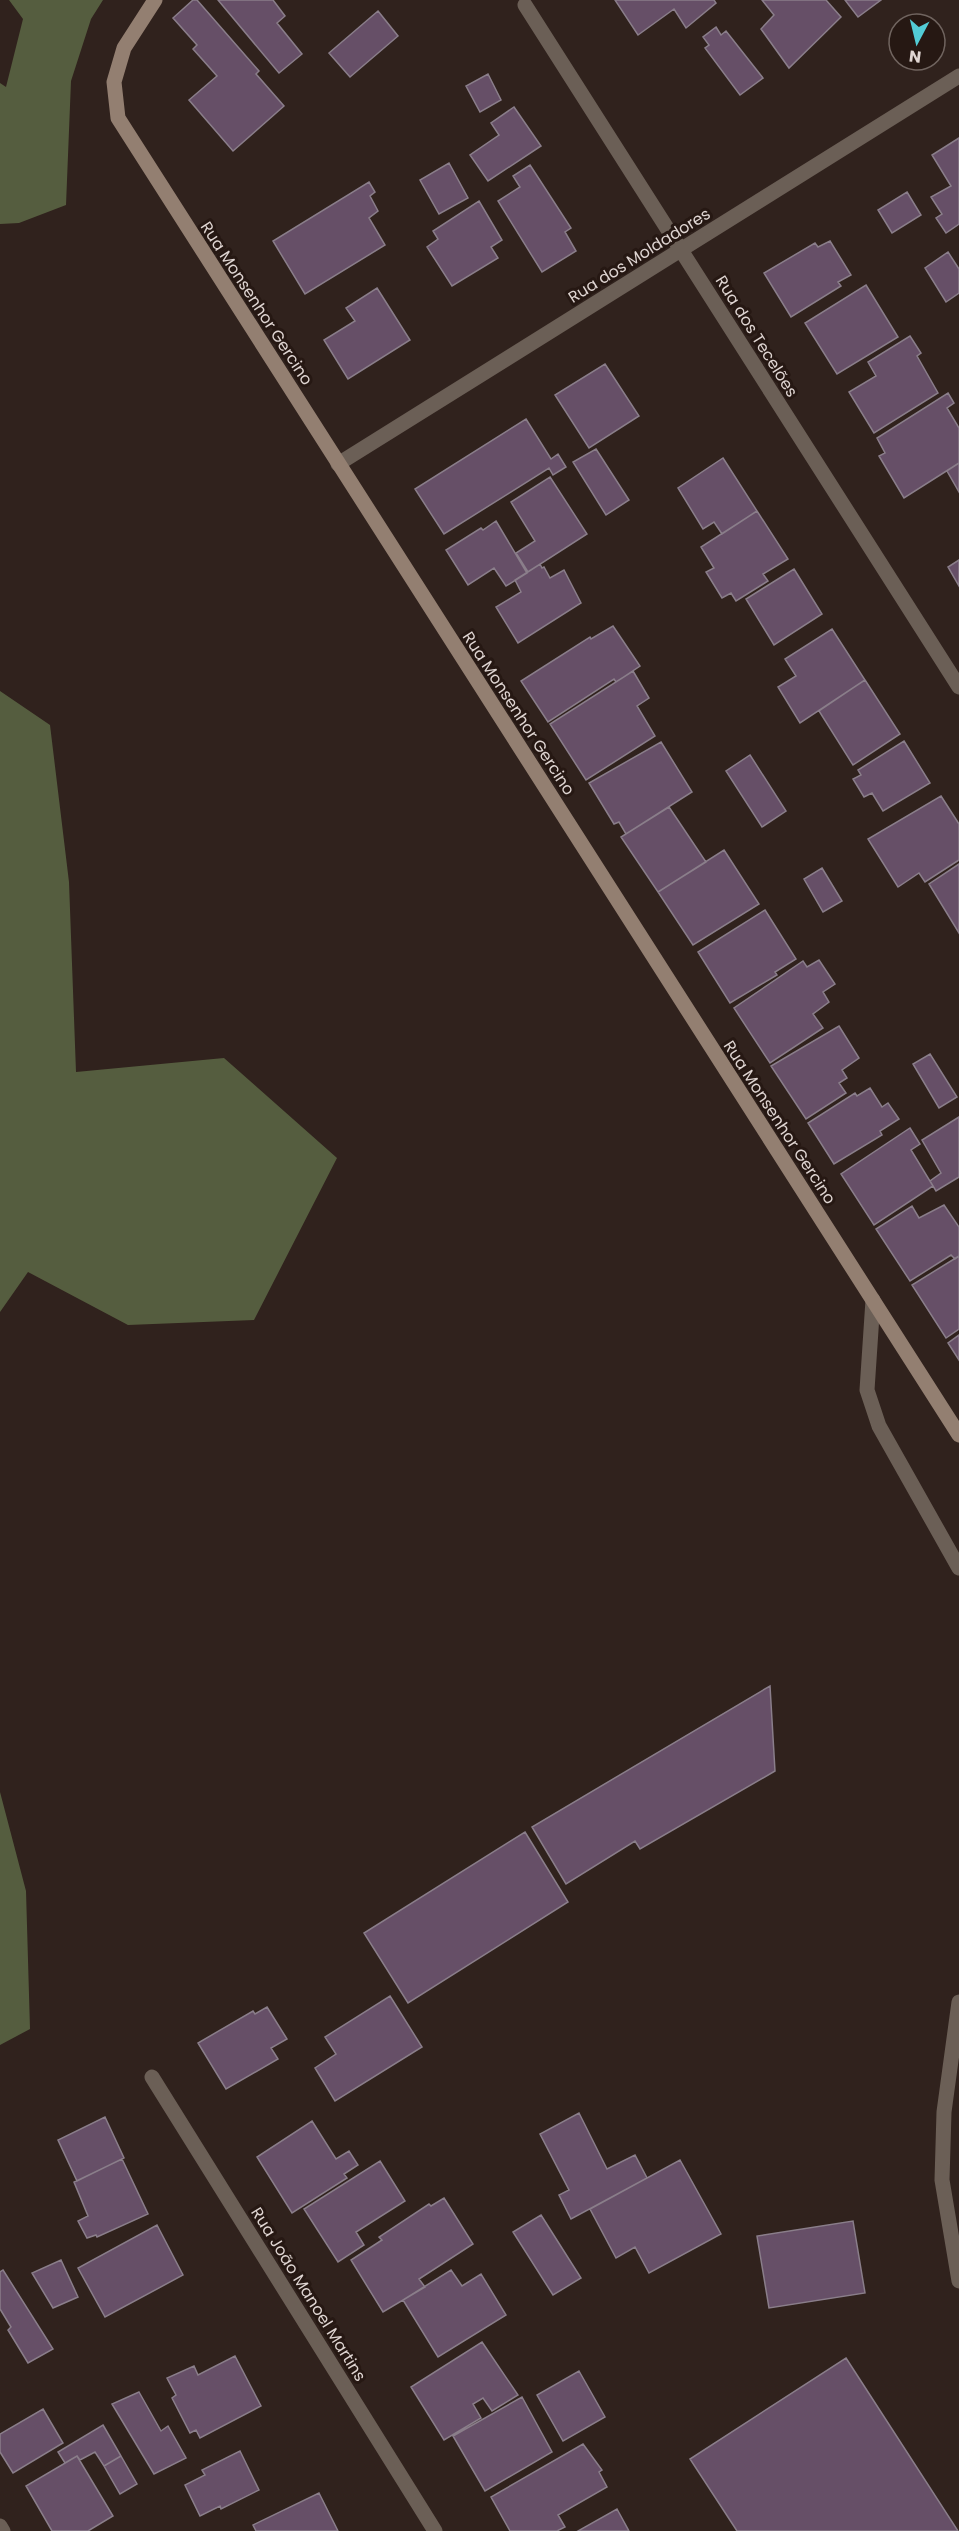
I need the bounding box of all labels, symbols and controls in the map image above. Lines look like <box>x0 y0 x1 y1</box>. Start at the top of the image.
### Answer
north arrow <box>887 12 947 72</box>
text: N <box>908 44 923 69</box>
street label: Rua dos Moldadores <box>564 202 715 309</box>
street label: Rua Monsenhor Gercino <box>195 217 318 390</box>
street label: Rua dos Tecelões <box>710 271 803 401</box>
street label: Rua Monsenhor Gercino <box>457 627 580 800</box>
street label: Rua Monsenhor Gercino <box>718 1036 841 1209</box>
street label: Rua João Manoel Martins <box>246 2203 372 2386</box>

